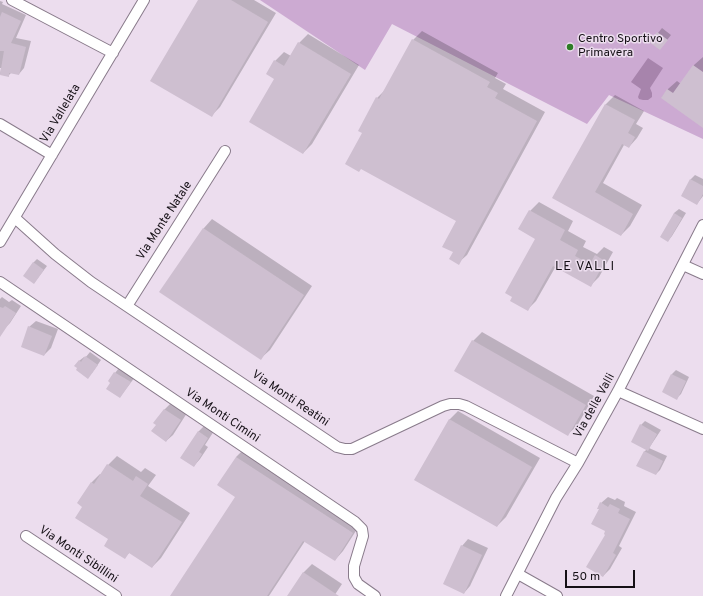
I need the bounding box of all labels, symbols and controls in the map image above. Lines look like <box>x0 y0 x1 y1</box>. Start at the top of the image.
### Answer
place label: Centro Sportivo Primavera <box>578 33 663 61</box>
marker: Centro Sportivo Primavera <box>565 42 575 52</box>
street label: Via Vallelata <box>38 82 84 146</box>
street label: Via Monte Natale <box>134 179 196 263</box>
district label: LE VALLI <box>555 259 615 275</box>
street label: Via Monti Reatini <box>248 368 332 430</box>
street label: Via delle Valli <box>571 371 619 441</box>
street label: Via Monti Cimini <box>182 386 262 446</box>
street label: Via Monti Sibillini <box>36 523 120 587</box>
scale bar <box>567 562 637 588</box>
text: 50 m <box>572 569 600 585</box>

